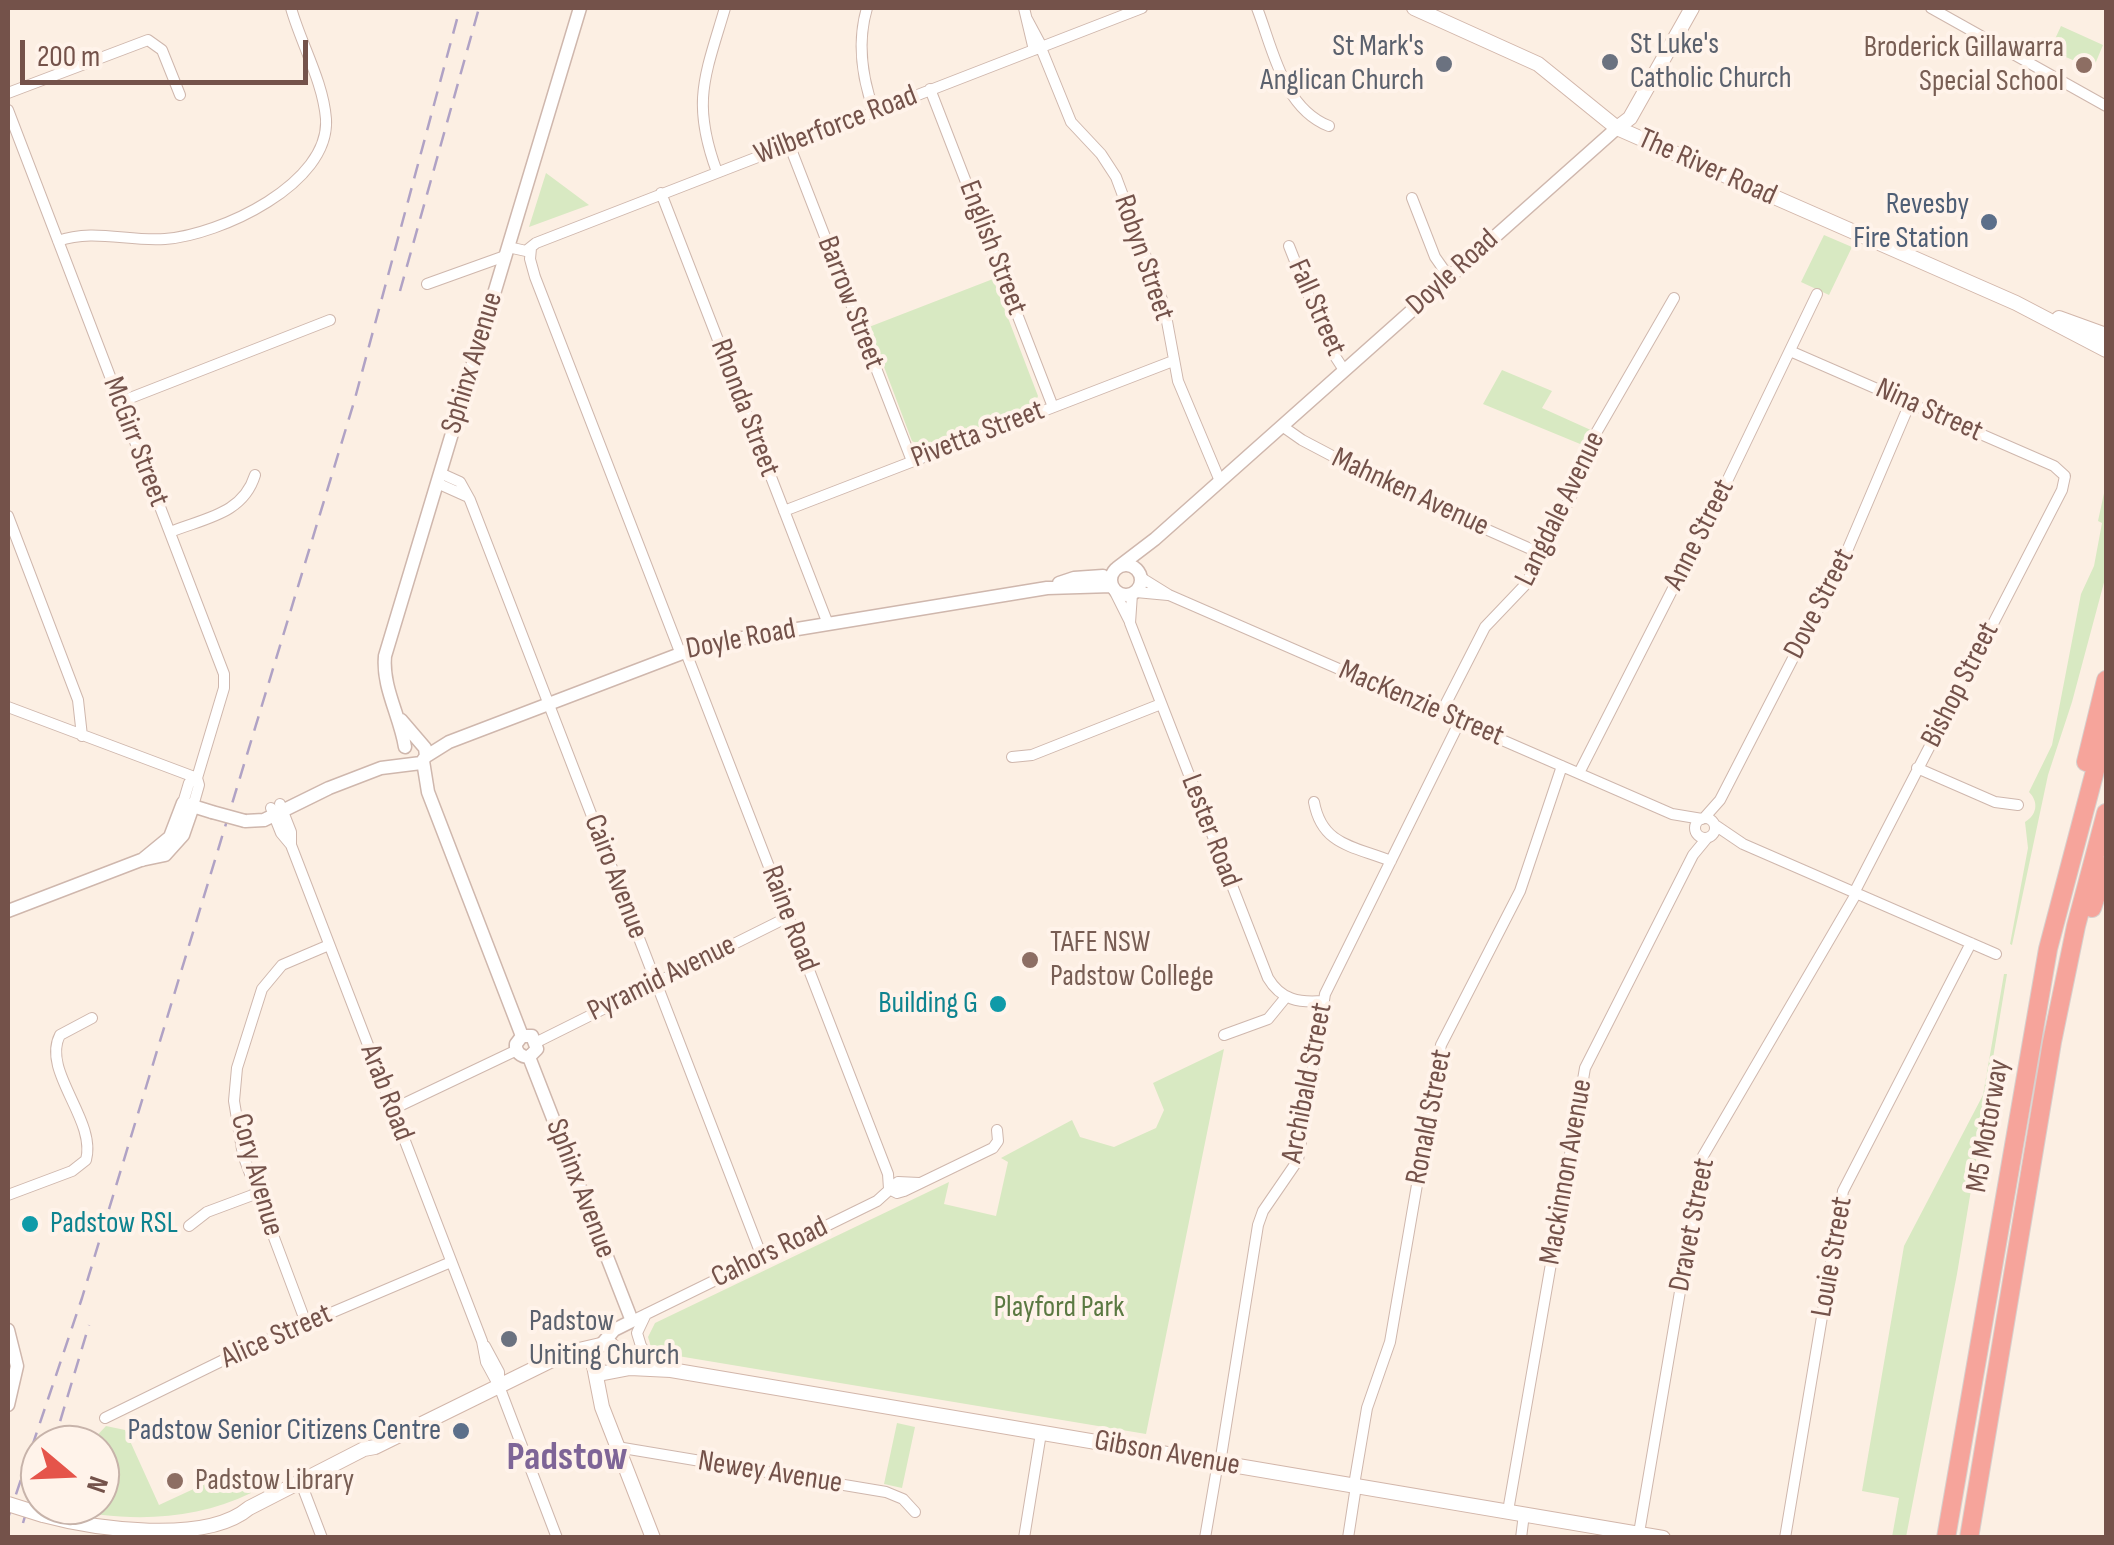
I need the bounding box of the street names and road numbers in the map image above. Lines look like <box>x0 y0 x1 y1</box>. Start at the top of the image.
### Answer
street label: Wilberforce Road <box>750 78 922 174</box>
street label: The River Road <box>1632 121 1782 215</box>
street label: English Street <box>950 176 1034 320</box>
street label: Robyn Street <box>1105 190 1181 326</box>
street label: Doyle Road <box>1400 223 1506 323</box>
street label: Barrow Street <box>808 232 892 374</box>
street label: Fall Street <box>1279 254 1353 362</box>
street label: Sphinx Avenue <box>434 288 512 438</box>
street label: Rhonda Street <box>701 334 787 482</box>
street label: McGirr Street <box>94 372 176 512</box>
street label: Nina Street <box>1870 372 1988 450</box>
street label: Pivetta Street <box>907 393 1049 477</box>
street label: Langdale Avenue <box>1508 426 1614 592</box>
street label: Mahnken Avenue <box>1326 441 1494 545</box>
street label: Anne Street <box>1657 474 1743 596</box>
street label: Dove Street <box>1777 543 1863 665</box>
street label: Doyle Road <box>683 612 799 668</box>
street label: Bishop Street <box>1914 616 2008 754</box>
street label: MacKenzie Street <box>1333 653 1509 755</box>
street label: Lester Road <box>1172 770 1248 892</box>
street label: Cairo Avenue <box>575 810 655 944</box>
street label: Raine Road <box>752 861 826 977</box>
street label: Pyramid Avenue <box>582 928 742 1030</box>
street label: Archibald Street <box>1275 1000 1341 1166</box>
street label: Arab Road <box>351 1040 421 1146</box>
street label: Ronald Street <box>1399 1047 1461 1187</box>
street label: M5 Motorway <box>1960 1057 2018 1195</box>
street label: Mackinnon Avenue <box>1533 1077 1601 1267</box>
street label: Cory Avenue <box>221 1110 291 1240</box>
street label: Sphinx Avenue <box>537 1114 623 1264</box>
street label: Dravet Street <box>1662 1155 1724 1295</box>
street label: Louie Street <box>1805 1194 1861 1320</box>
street label: Cahors Road <box>706 1210 834 1296</box>
street label: Alice Street <box>216 1297 338 1377</box>
street label: Gibson Avenue <box>1091 1423 1243 1485</box>
street label: Newey Avenue <box>695 1444 845 1502</box>

